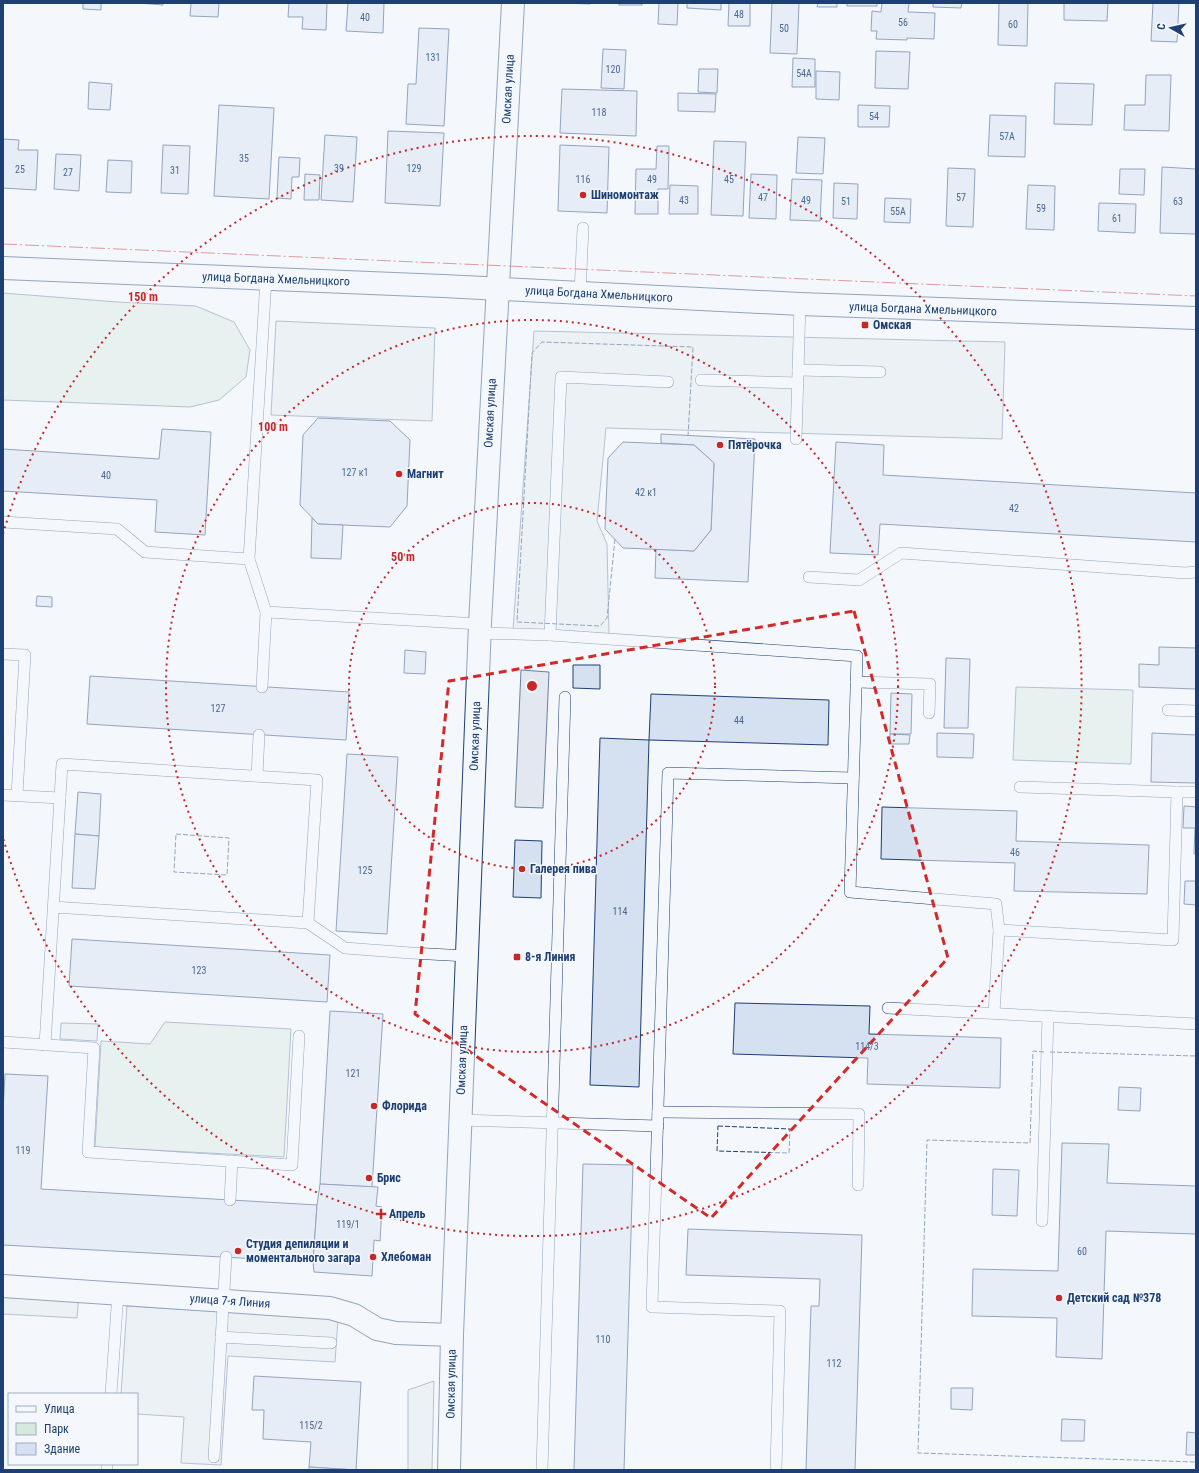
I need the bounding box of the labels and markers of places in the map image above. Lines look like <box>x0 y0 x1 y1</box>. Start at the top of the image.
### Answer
place label: Шиномонтаж <box>591 188 659 202</box>
marker: Шиномонтаж <box>578 190 588 200</box>
place label: Омская <box>873 318 911 332</box>
marker: Омская <box>860 320 870 330</box>
place label: Пятёрочка <box>728 438 782 452</box>
marker: Пятёрочка <box>715 440 725 450</box>
place label: Магнит <box>407 467 444 481</box>
marker: Магнит <box>394 469 404 479</box>
centre of rings <box>525 679 539 693</box>
place label: Галерея пива <box>530 862 597 876</box>
marker: Галерея пива <box>517 864 527 874</box>
place label: 8-я Линия <box>525 950 575 964</box>
marker: 8-я Линия <box>512 952 522 962</box>
place label: Флорида <box>382 1099 427 1113</box>
marker: Флорида <box>369 1101 379 1111</box>
place label: Брис <box>377 1171 401 1185</box>
marker: Брис <box>364 1173 374 1183</box>
place label: Апрель <box>389 1207 426 1221</box>
marker: Апрель <box>376 1209 386 1219</box>
place label: Студия депиляции и моментального загара <box>246 1237 361 1265</box>
marker: Студия депиляции и моментального загара <box>233 1246 243 1256</box>
place label: Хлебоман <box>381 1250 431 1264</box>
marker: Хлебоман <box>368 1252 378 1262</box>
place label: Детский сад №378 <box>1067 1291 1161 1305</box>
marker: Детский сад №378 <box>1054 1293 1064 1303</box>

